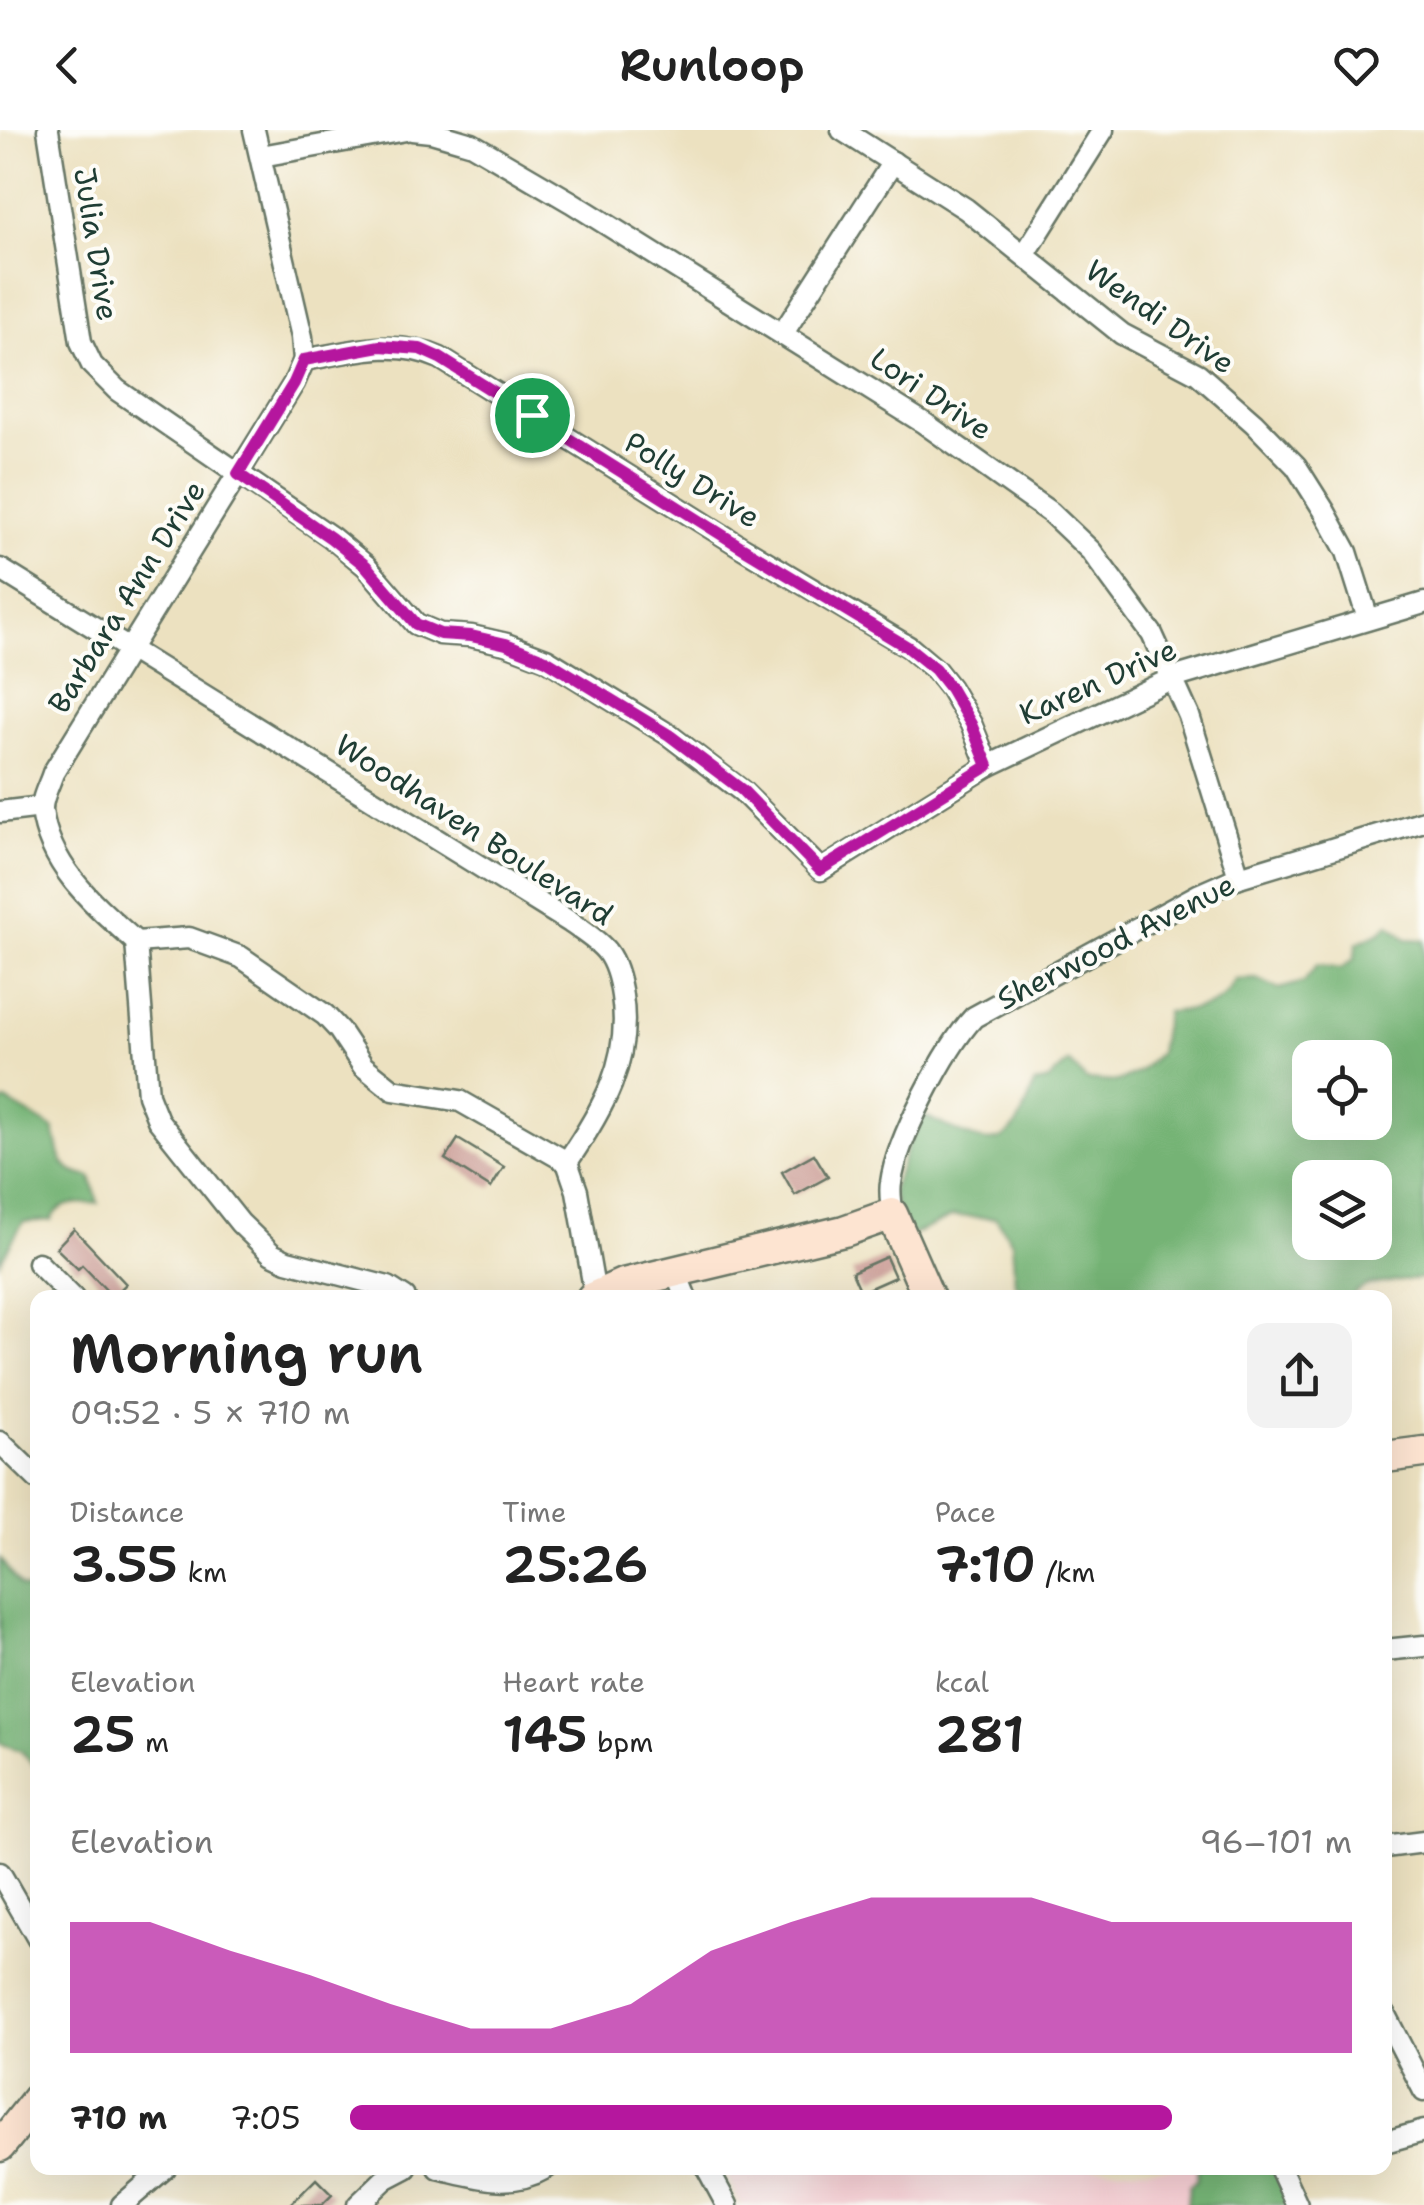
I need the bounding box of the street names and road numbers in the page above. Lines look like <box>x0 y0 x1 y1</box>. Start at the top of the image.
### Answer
street label: Julia Drive <box>64 164 129 324</box>
street label: Wendi Drive <box>1077 250 1243 383</box>
street label: Lori Drive <box>862 338 1000 449</box>
street label: Polly Drive <box>617 422 768 537</box>
street label: Barbara Ann Drive <box>38 472 215 721</box>
street label: Karen Drive <box>1013 629 1183 734</box>
street label: Woodhaven Boulevard <box>327 724 621 935</box>
street label: Sherwood Avenue <box>990 864 1242 1019</box>

